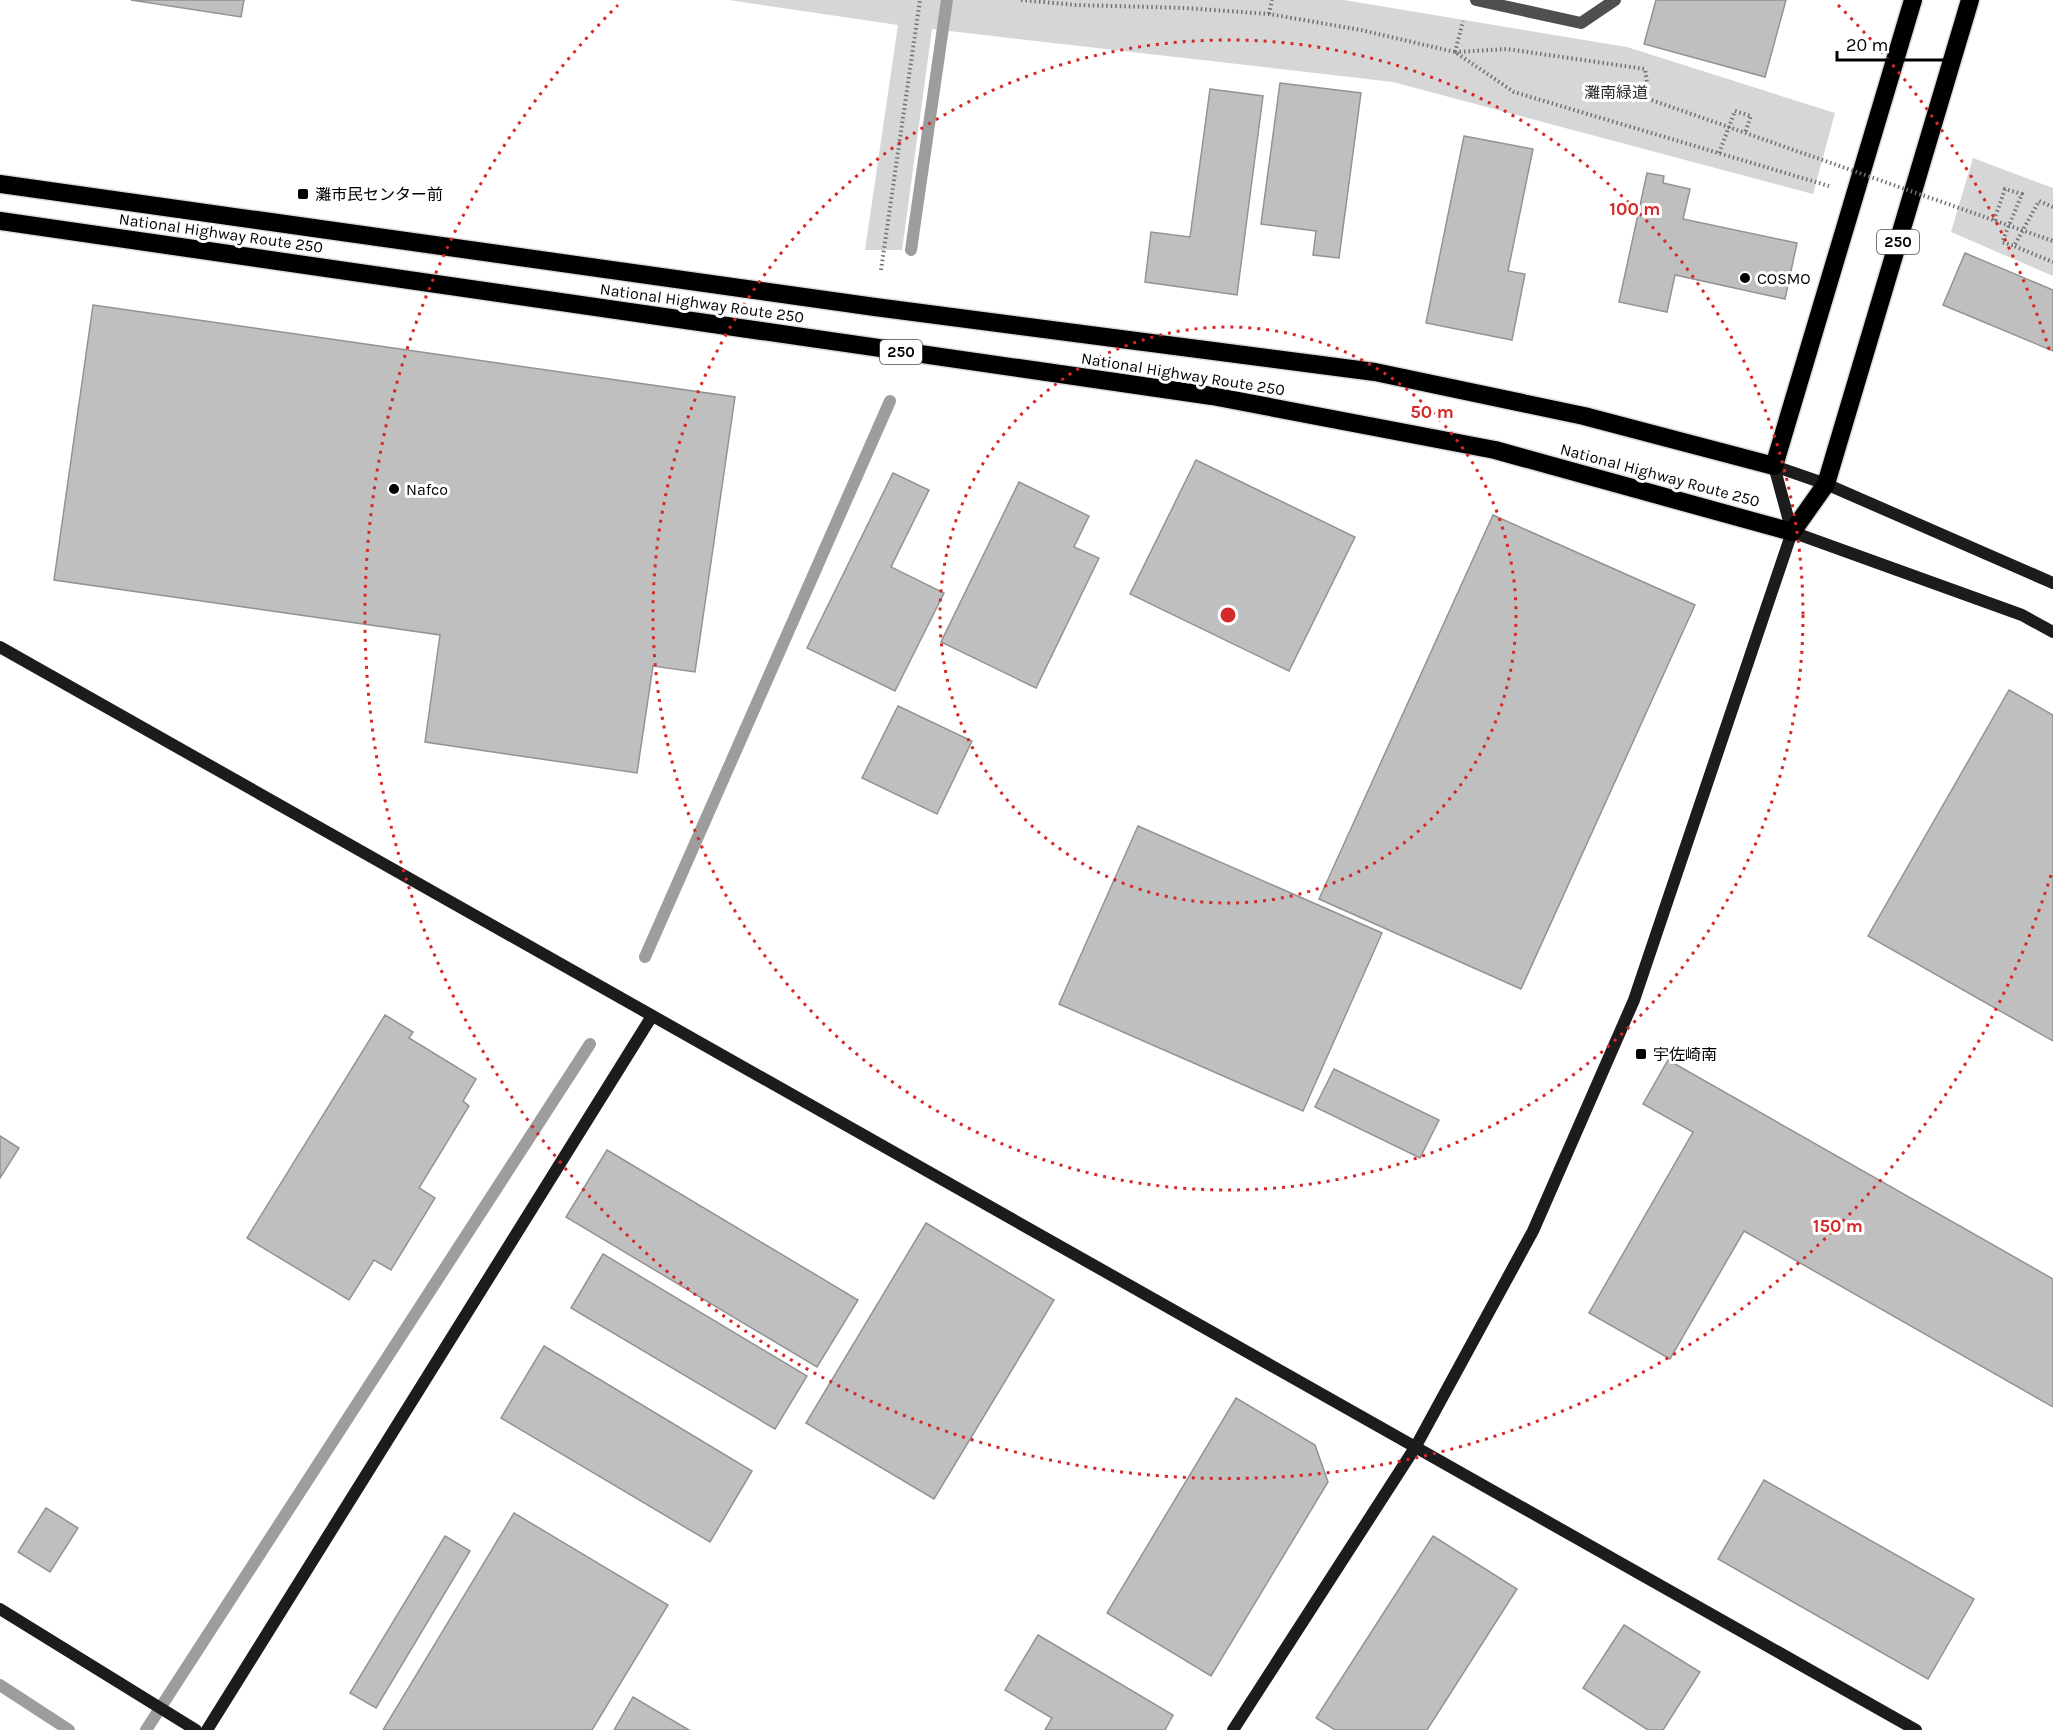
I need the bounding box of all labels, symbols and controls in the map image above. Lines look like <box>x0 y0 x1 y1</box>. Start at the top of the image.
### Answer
scale bar <box>1837 24 1952 62</box>
text: 20 m <box>1846 34 1888 56</box>
park label: 灘南緑道 <box>1584 83 1648 102</box>
place label: 灘市民センター前 <box>315 185 443 204</box>
marker: 灘市民センター前 <box>296 187 310 201</box>
text: 100 m <box>1610 198 1660 220</box>
street label: National Highway Route 250 <box>118 209 324 257</box>
road number: 250 <box>1877 230 1919 254</box>
place label: COSMO <box>1757 269 1811 288</box>
marker: COSMO <box>1738 271 1752 285</box>
street label: National Highway Route 250 <box>599 279 805 327</box>
road number: 250 <box>880 340 922 364</box>
street label: National Highway Route 250 <box>1080 349 1286 399</box>
text: 50 m <box>1410 401 1454 423</box>
street label: National Highway Route 250 <box>1558 439 1762 511</box>
place label: Nafco <box>406 480 448 499</box>
marker: Nafco <box>387 482 401 496</box>
centre of rings <box>1218 605 1238 625</box>
place label: 宇佐崎南 <box>1653 1045 1717 1064</box>
marker: 宇佐崎南 <box>1634 1047 1648 1061</box>
text: 150 m <box>1813 1215 1863 1237</box>

